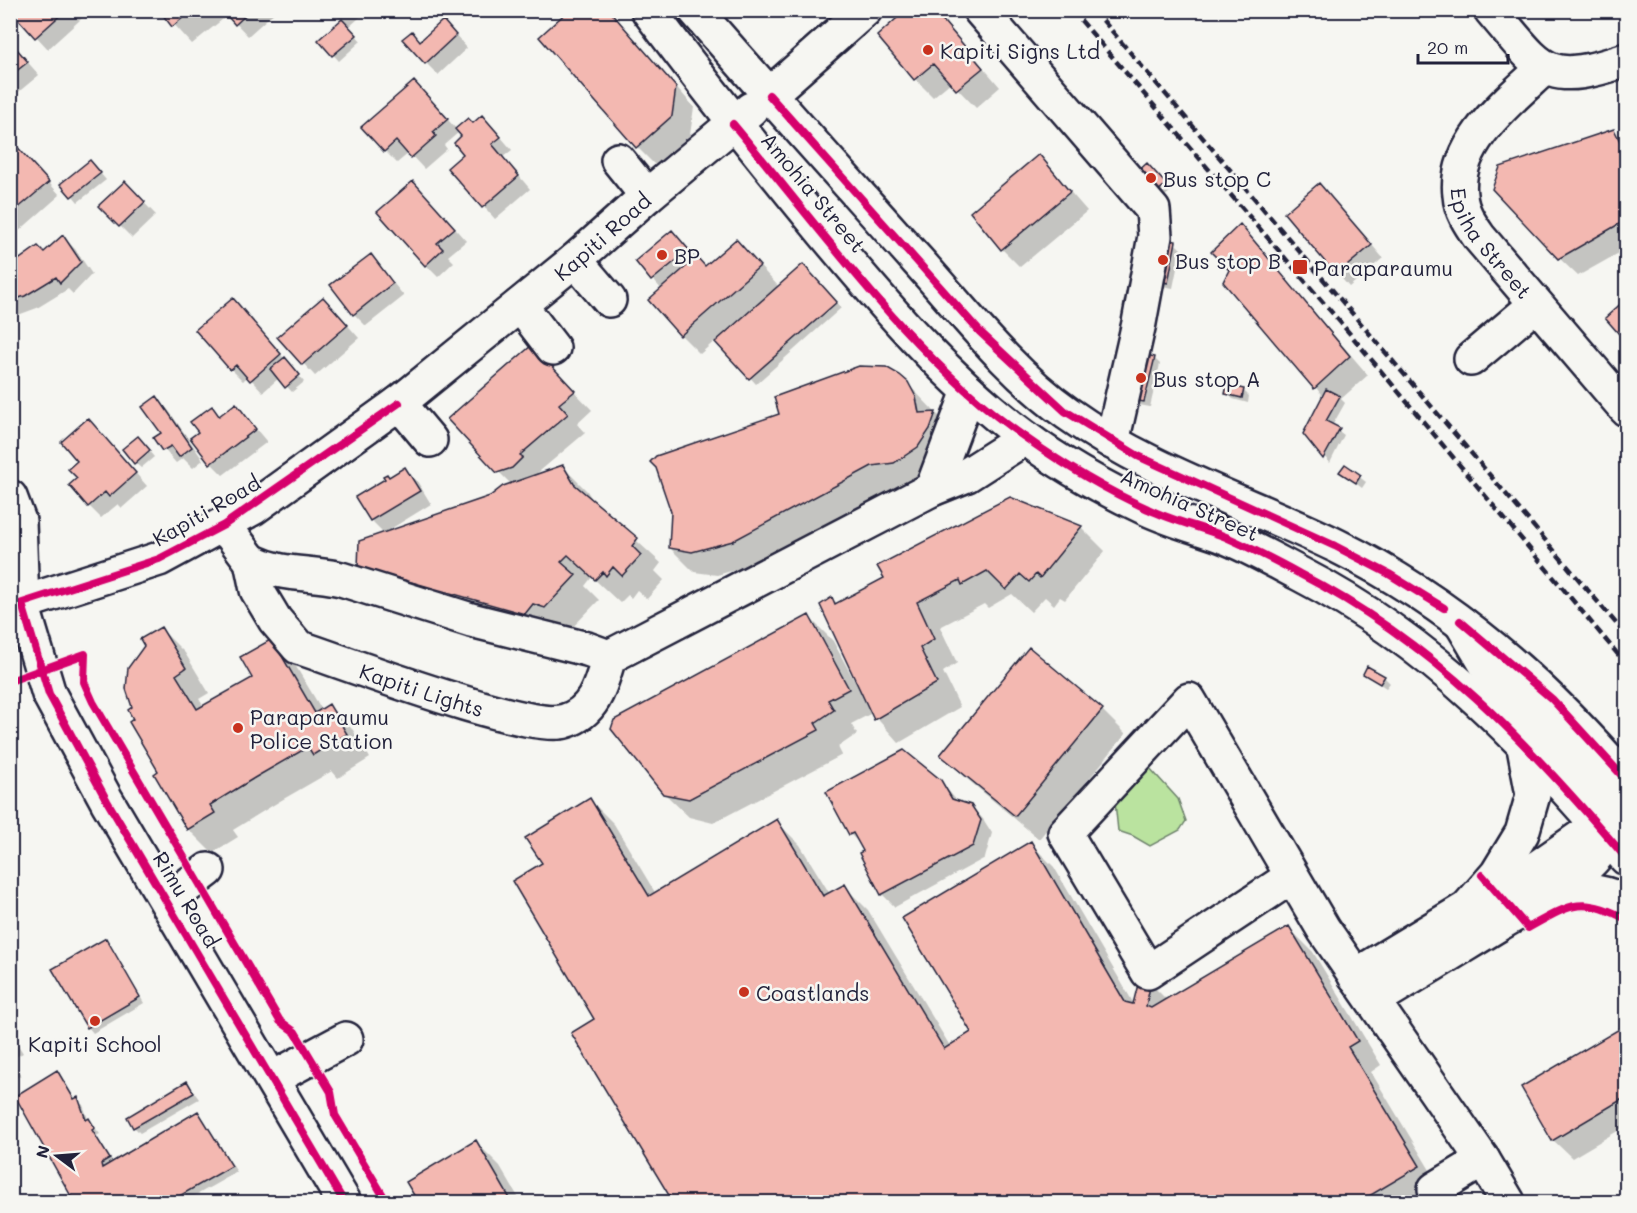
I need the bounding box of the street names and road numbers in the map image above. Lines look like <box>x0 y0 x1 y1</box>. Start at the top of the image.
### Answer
street label: Amohia Street <box>756 126 872 258</box>
street label: Kapiti Road <box>548 186 656 286</box>
street label: Epiha Street <box>1446 186 1539 304</box>
street label: Amohia Street <box>1117 461 1263 547</box>
street label: Kapiti Road <box>147 468 265 552</box>
street label: Kapiti Lights <box>356 656 487 722</box>
street label: Rimu Road <box>148 846 226 952</box>

